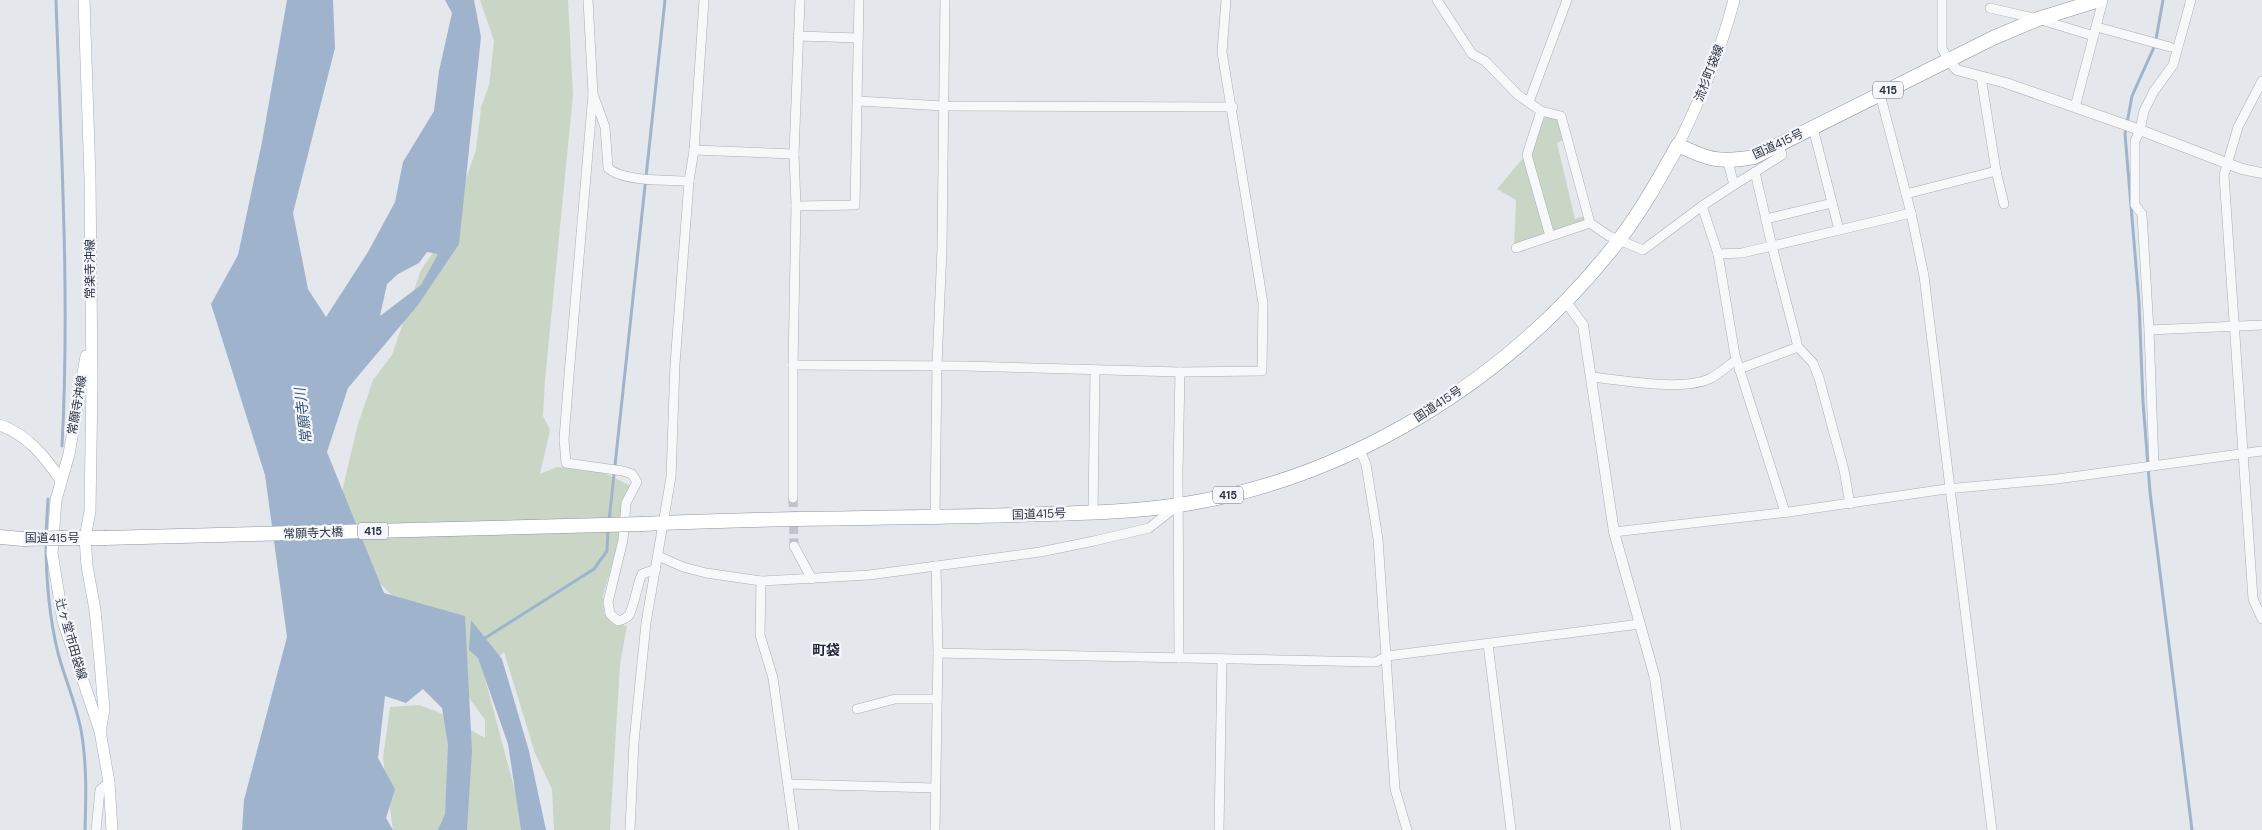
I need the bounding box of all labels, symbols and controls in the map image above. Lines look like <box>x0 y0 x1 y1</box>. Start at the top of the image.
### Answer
street label: 流杉町袋線 <box>1691 42 1727 104</box>
road number: 415 <box>1873 82 1903 98</box>
street label: 国道415号 <box>1750 125 1806 163</box>
street label: 常楽寺沖線 <box>82 239 98 299</box>
street label: 常願寺沖線 <box>64 374 90 436</box>
street label: 国道415号 <box>1411 382 1465 426</box>
water label: 常願寺川 <box>290 385 315 445</box>
road number: 415 <box>1213 486 1243 504</box>
street label: 国道415号 <box>1012 505 1066 523</box>
road number: 415 <box>358 522 388 540</box>
street label: 常願寺大橋 <box>283 524 343 542</box>
street label: 国道415号 <box>25 530 79 546</box>
street label: 辻ヶ堂市田袋線 <box>52 596 90 682</box>
district label: 町袋 <box>812 641 840 659</box>

